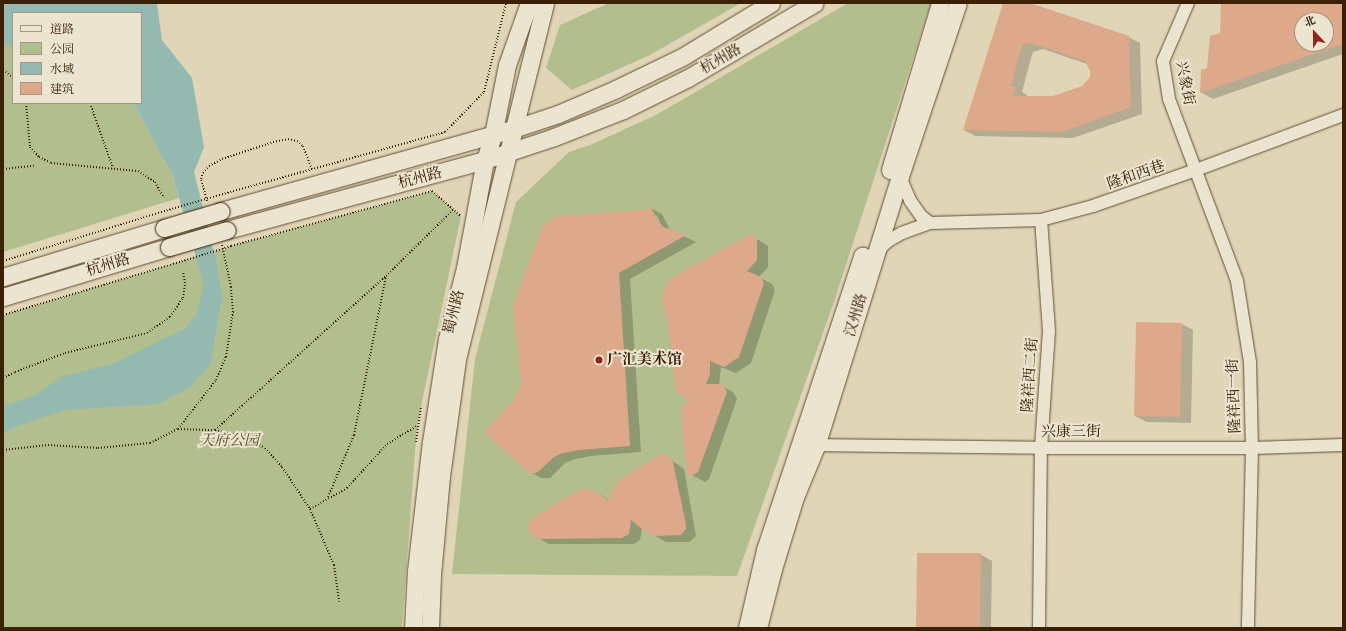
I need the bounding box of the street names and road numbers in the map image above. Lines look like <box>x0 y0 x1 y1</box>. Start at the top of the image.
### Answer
street label: 杭州路 <box>697 40 745 78</box>
street label: 兴象街 <box>1172 59 1198 107</box>
street label: 隆和西巷 <box>1105 157 1167 193</box>
street label: 杭州路 <box>396 163 444 193</box>
street label: 杭州路 <box>84 250 132 280</box>
street label: 蜀州路 <box>440 288 468 336</box>
street label: 汉州路 <box>841 291 871 339</box>
street label: 隆祥西二街 <box>1018 337 1042 413</box>
street label: 隆祥西一街 <box>1224 358 1244 434</box>
street label: 兴康三街 <box>1041 423 1101 441</box>

